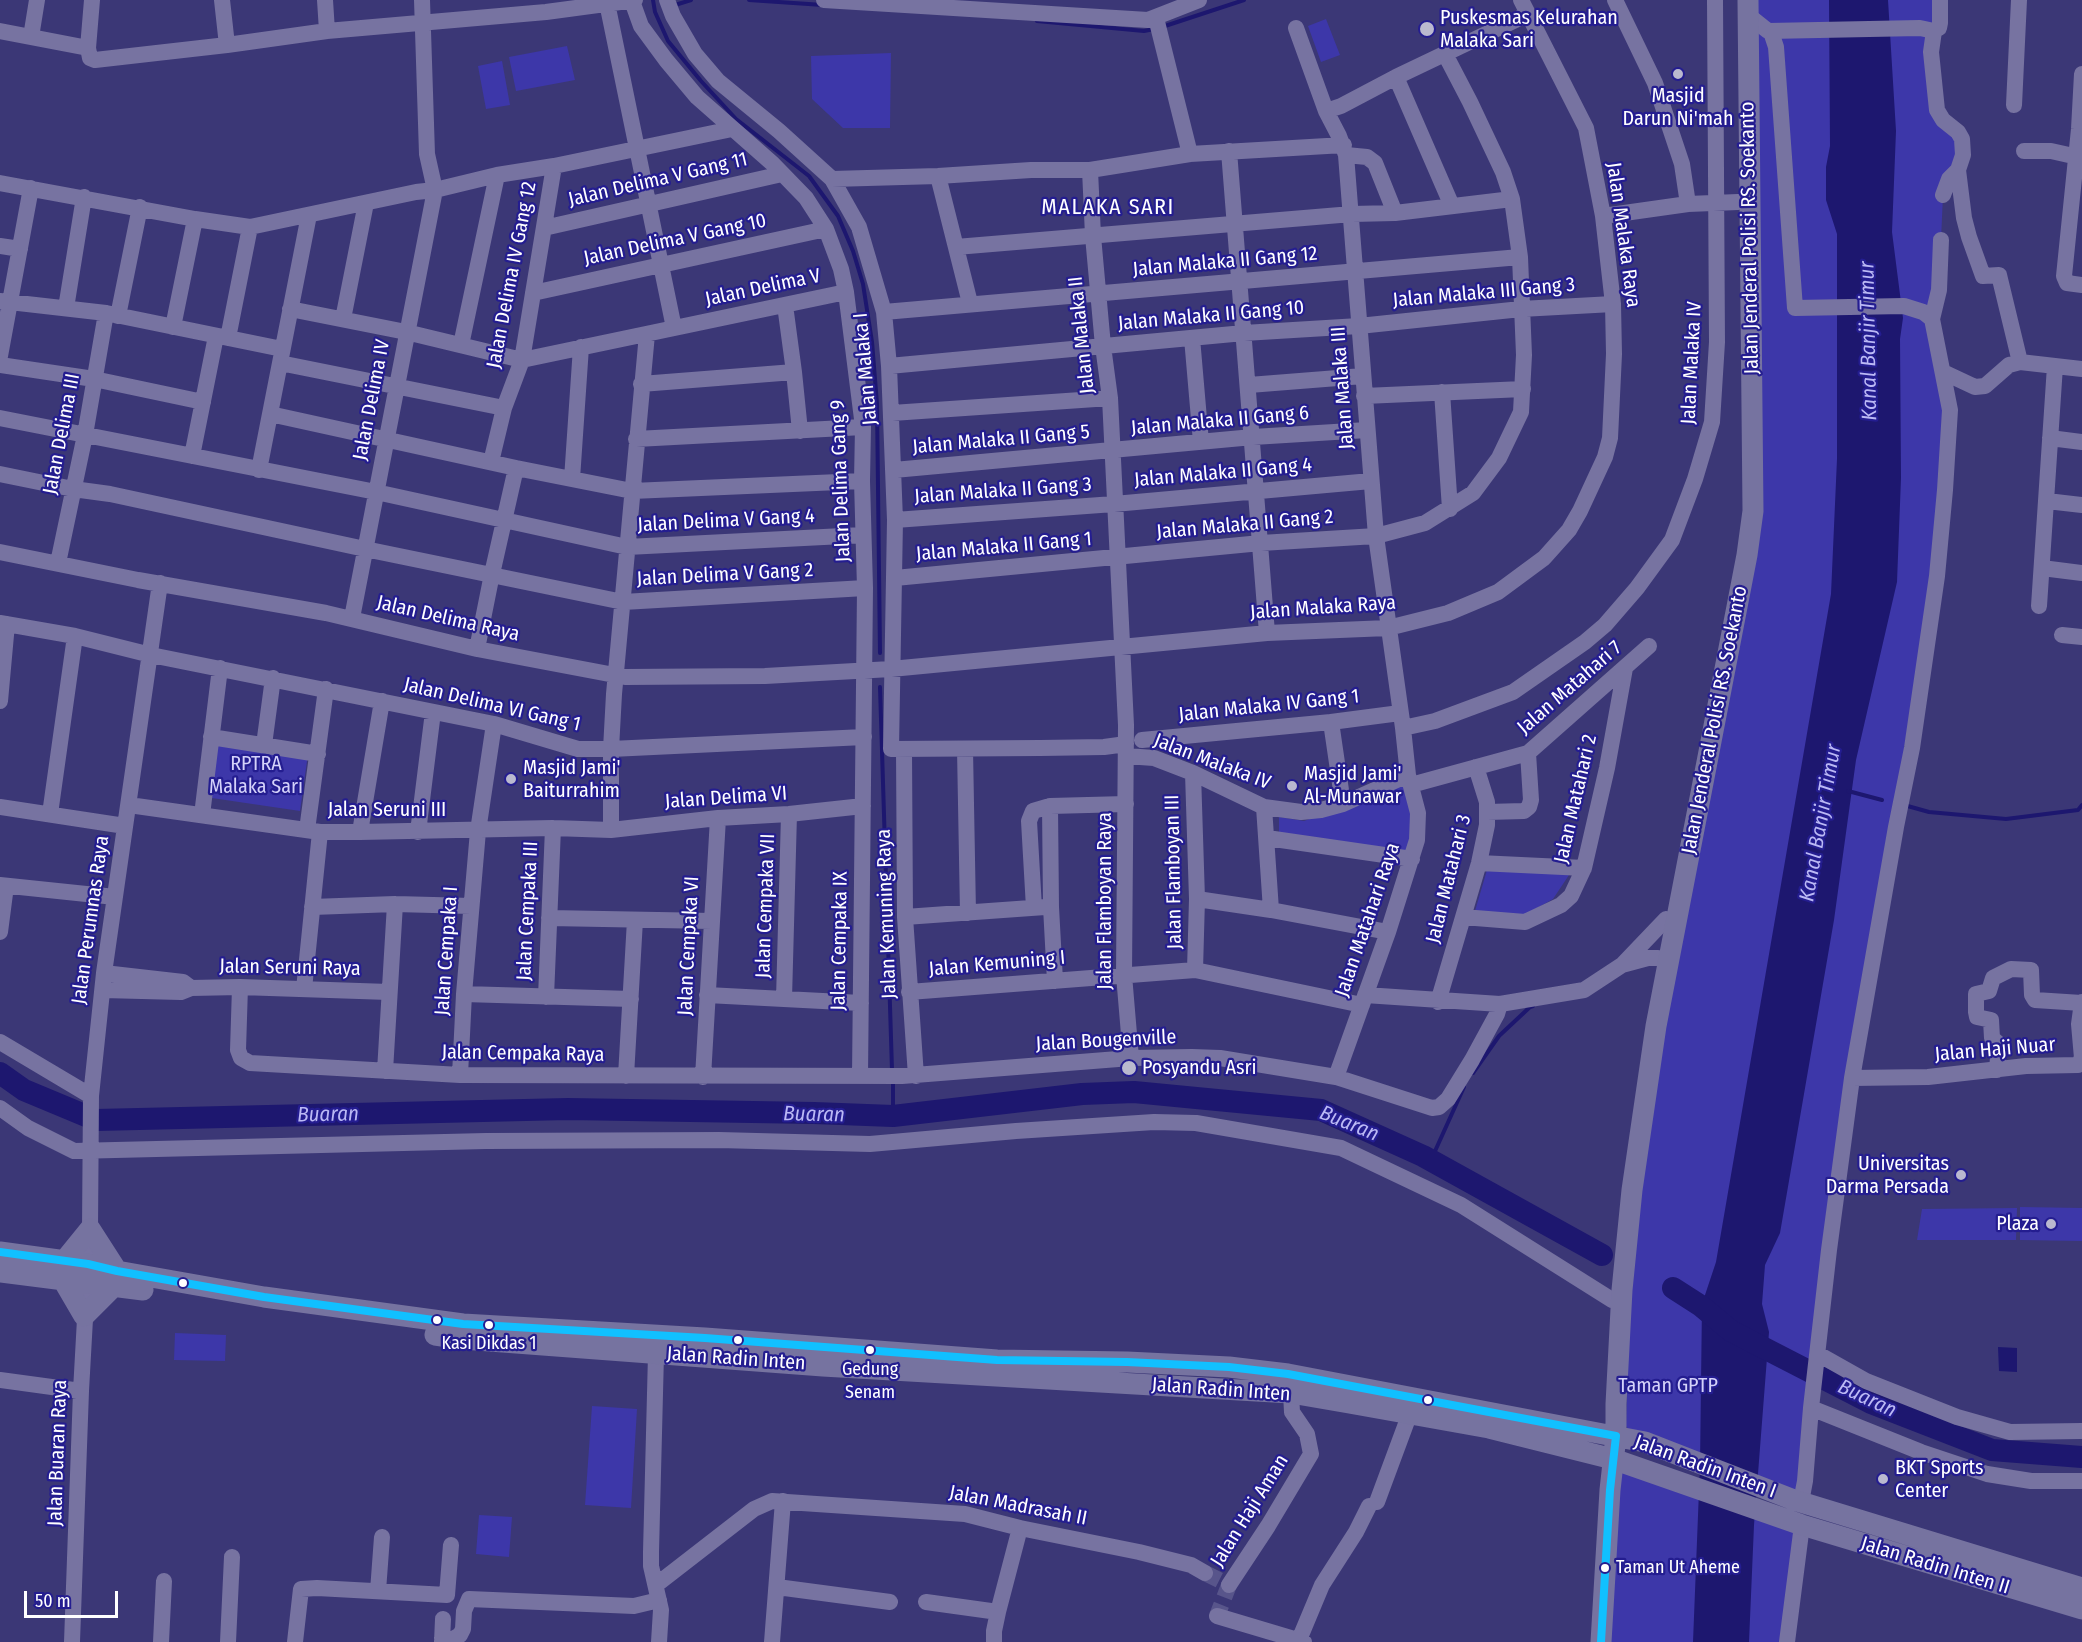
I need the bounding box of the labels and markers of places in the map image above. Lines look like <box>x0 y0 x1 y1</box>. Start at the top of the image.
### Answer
place label: Puskesmas Kelurahan Malaka Sari <box>1440 6 1618 53</box>
marker: Puskesmas Kelurahan Malaka Sari <box>1418 20 1436 38</box>
marker: Masjid Darun Ni'mah <box>1671 67 1685 81</box>
place label: Masjid Darun Ni'mah <box>1623 84 1733 131</box>
place label: Masjid Jami' Baiturrahim <box>523 756 621 803</box>
place label: Masjid Jami' Al-Munawar <box>1304 762 1402 809</box>
marker: Masjid Jami' Baiturrahim <box>504 772 518 786</box>
marker: Masjid Jami' Al-Munawar <box>1285 779 1299 793</box>
place label: Posyandu Asri <box>1142 1056 1257 1080</box>
marker: Posyandu Asri <box>1120 1059 1138 1077</box>
place label: Universitas Darma Persada <box>1826 1152 1949 1199</box>
marker: Universitas Darma Persada <box>1954 1168 1968 1182</box>
place label: Plaza <box>1996 1212 2039 1236</box>
marker: Plaza <box>2044 1217 2058 1231</box>
unlabelled marker <box>177 1277 189 1289</box>
unlabelled marker <box>431 1314 443 1326</box>
marker: Kasi Dikdas 1 <box>483 1319 495 1331</box>
place label: Kasi Dikdas 1 <box>441 1333 537 1355</box>
unlabelled marker <box>732 1334 744 1346</box>
marker: Gedung Senam <box>864 1344 876 1356</box>
place label: Gedung Senam <box>842 1359 898 1402</box>
unlabelled marker <box>1422 1394 1434 1406</box>
place label: BKT Sports Center <box>1895 1456 1984 1503</box>
marker: BKT Sports Center <box>1876 1472 1890 1486</box>
place label: Taman Ut Aheme <box>1616 1557 1740 1579</box>
marker: Taman Ut Aheme <box>1599 1562 1611 1574</box>

